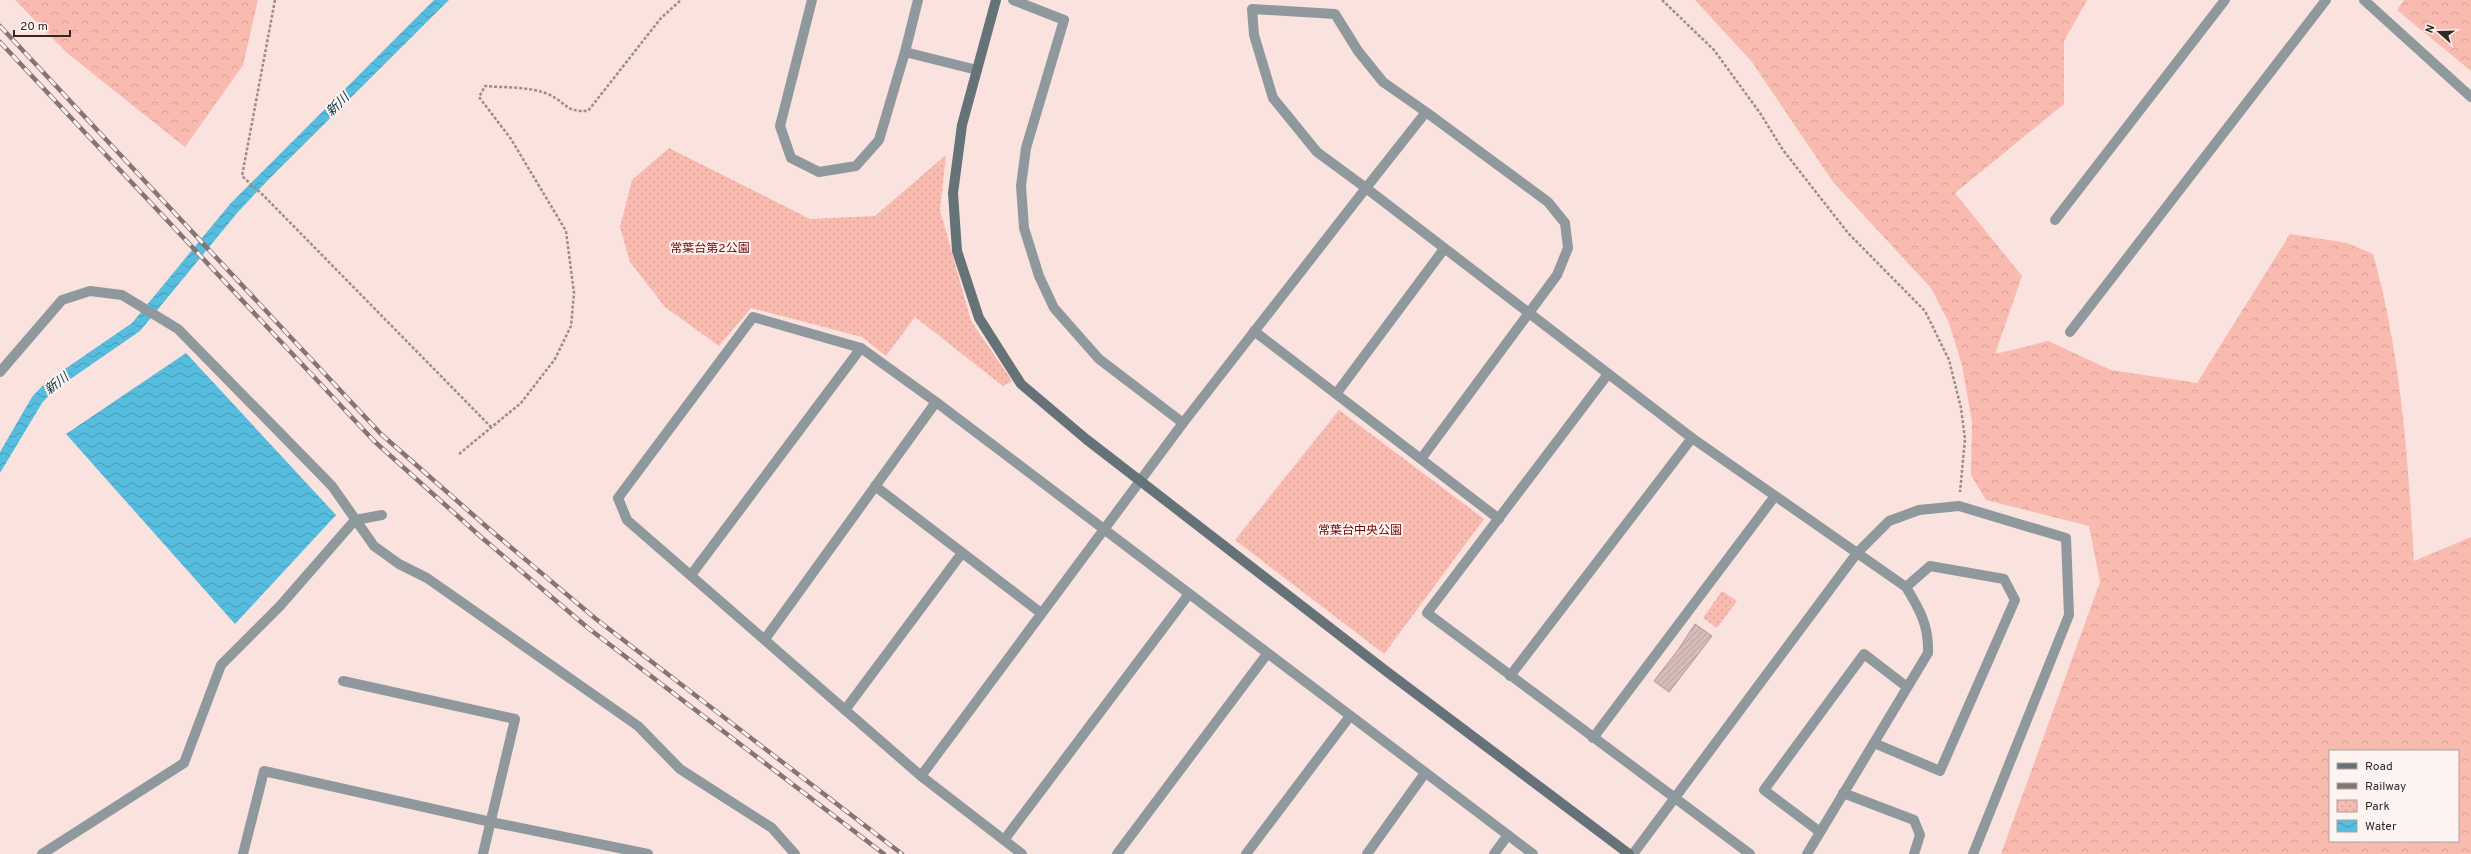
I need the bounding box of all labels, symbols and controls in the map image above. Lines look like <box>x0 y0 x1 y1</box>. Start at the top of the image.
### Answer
scale bar <box>14 12 70 38</box>
north arrow <box>2419 12 2459 52</box>
text: 20 m <box>20 19 48 35</box>
text: N <box>2423 23 2438 35</box>
water label: 新川 <box>324 89 355 120</box>
park label: 常葉台第2公園 <box>670 241 750 257</box>
water label: 新川 <box>42 369 74 399</box>
park label: 常葉台中央公園 <box>1318 523 1402 539</box>
legend <box>2329 750 2459 842</box>
text: Road <box>2365 759 2393 775</box>
text: Railway <box>2365 779 2406 795</box>
text: Park <box>2365 799 2390 815</box>
text: Water <box>2365 819 2397 835</box>

